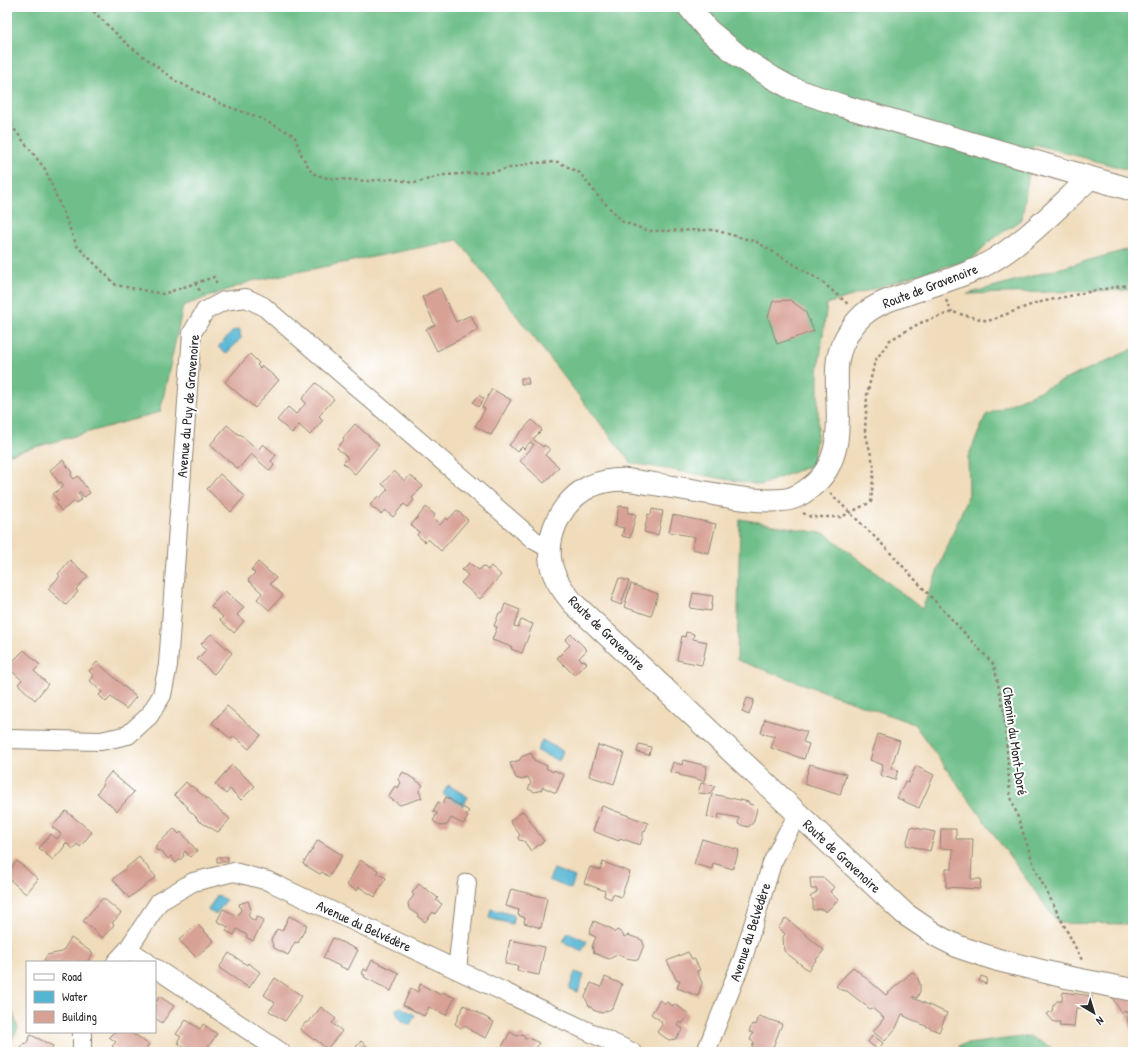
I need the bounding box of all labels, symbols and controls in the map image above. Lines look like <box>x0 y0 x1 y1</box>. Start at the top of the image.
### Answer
street label: Route de Gravenoire <box>880 259 980 312</box>
street label: Avenue du Puy de Gravenoire <box>172 333 204 478</box>
street label: Route de Gravenoire <box>565 591 650 675</box>
street label: Chemin du Mont-Doré <box>998 685 1033 797</box>
street label: Route de Gravenoire <box>799 814 886 897</box>
street label: Avenue du Belvédère <box>725 880 775 984</box>
street label: Avenue du Belvédère <box>314 895 415 956</box>
legend <box>26 961 156 1033</box>
text: Road <box>62 968 82 985</box>
text: Water <box>62 988 88 1005</box>
north arrow <box>1074 993 1114 1033</box>
text: Building <box>62 1008 97 1025</box>
text: N <box>1093 1014 1107 1028</box>

